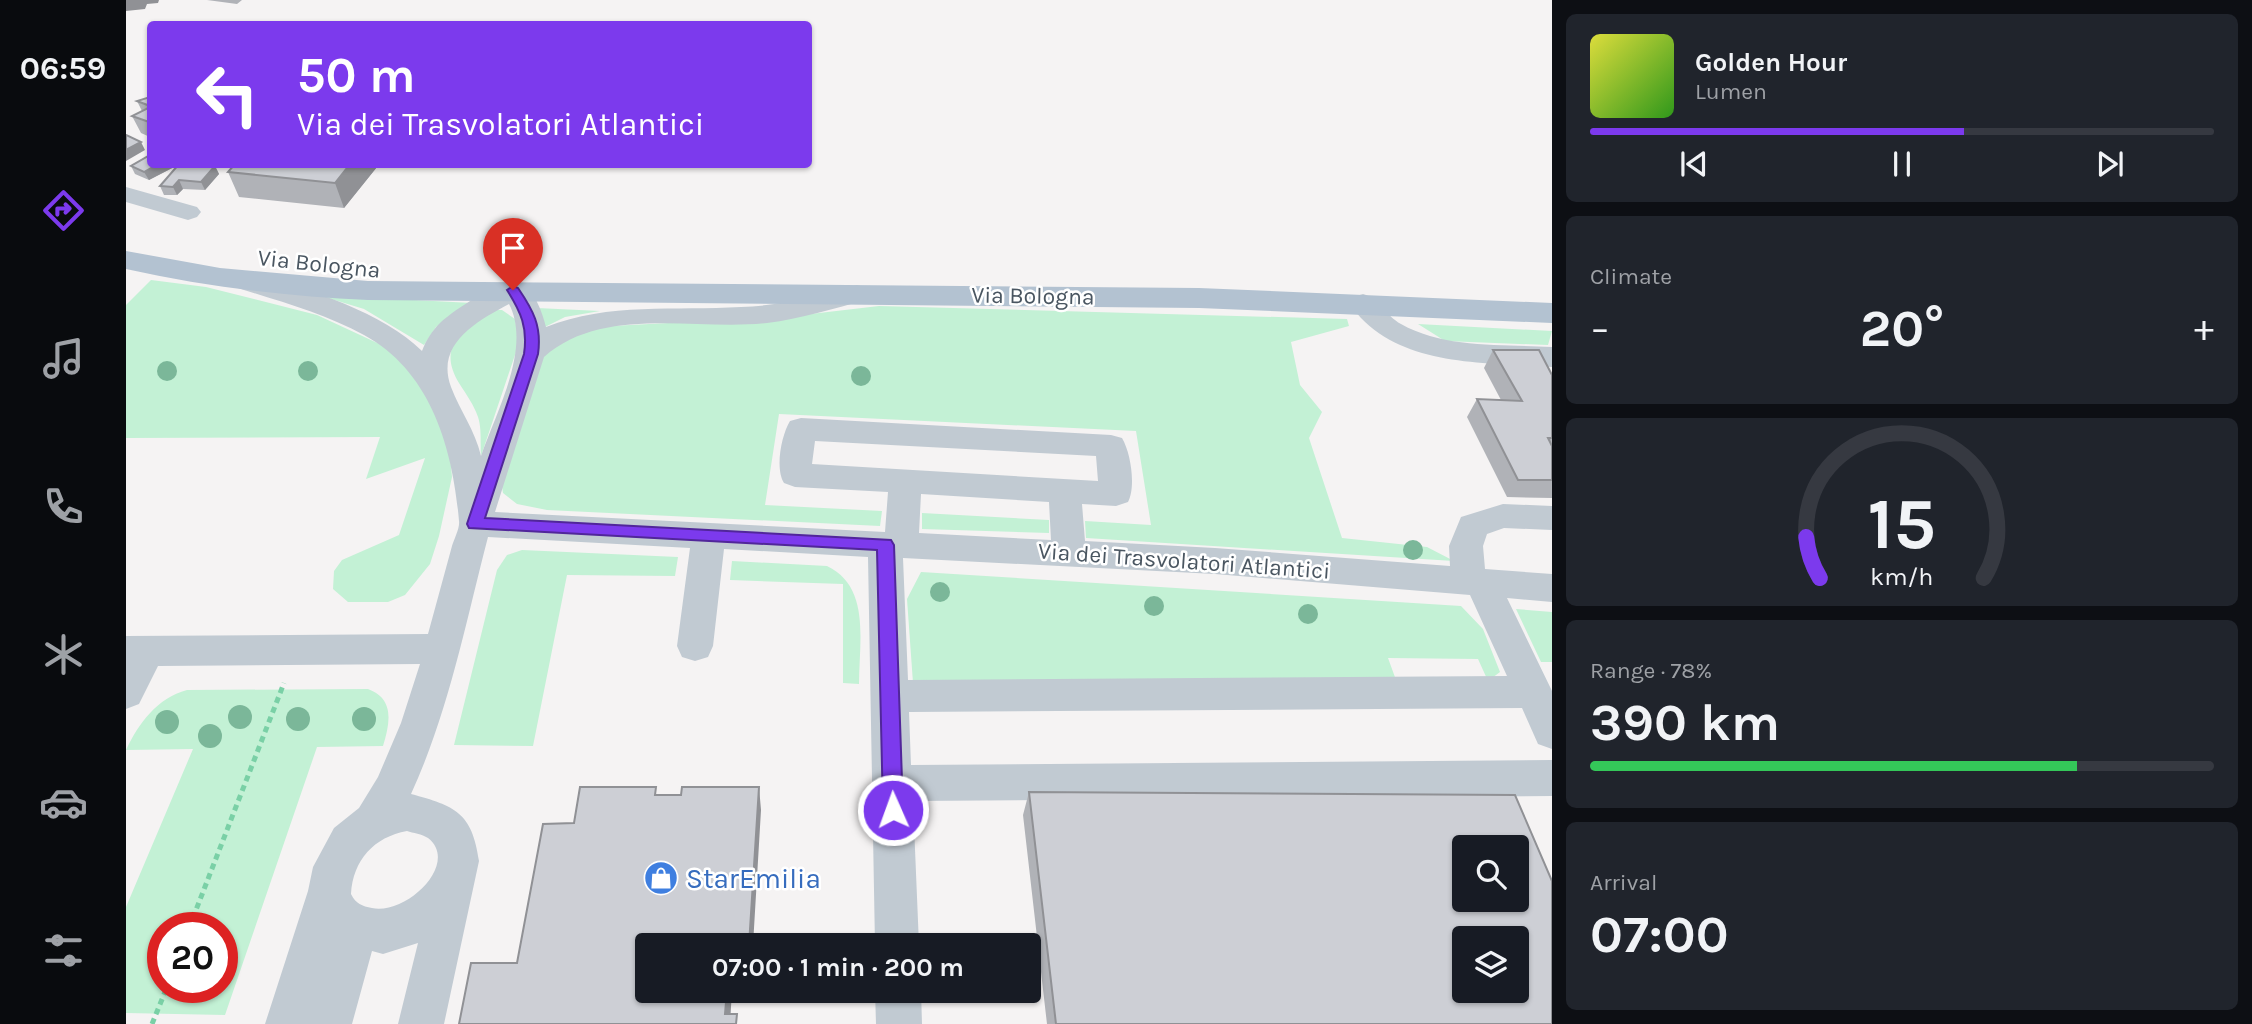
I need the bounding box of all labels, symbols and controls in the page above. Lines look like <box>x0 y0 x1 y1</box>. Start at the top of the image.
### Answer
text: 50 m <box>297 47 415 104</box>
text: Golden Hour <box>1695 47 1847 78</box>
icon: left <box>182 49 273 140</box>
text: 06:59 <box>20 50 106 87</box>
text: Lumen <box>1695 78 1767 105</box>
text: Via dei Trasvolatori Atlantici <box>297 106 704 143</box>
icon: previous <box>1675 145 1713 183</box>
icon: pause <box>1883 145 1921 183</box>
icon: next <box>2091 145 2129 183</box>
icon: directions <box>39 186 88 235</box>
pin <box>483 218 543 290</box>
icon: arrive <box>494 229 532 267</box>
street label: Via Bologna <box>256 244 382 284</box>
text: Climate <box>1590 263 1672 290</box>
street label: Via Bologna <box>971 281 1095 311</box>
text: 20° <box>1860 298 1944 359</box>
text: − <box>1590 306 1610 351</box>
text: + <box>2194 306 2214 351</box>
icon: music <box>39 334 88 383</box>
text: 15 <box>1868 481 1936 566</box>
icon: phone <box>39 482 88 531</box>
street label: Via dei Trasvolatori Atlantici <box>1037 537 1331 585</box>
text: km/h <box>1870 562 1934 591</box>
icon: climate <box>39 630 88 679</box>
text: Range · 78% <box>1590 657 1712 684</box>
text: 390 km <box>1590 692 1780 753</box>
position arrow <box>856 773 930 847</box>
icon: car <box>39 778 88 827</box>
map controls <box>1452 835 1529 1003</box>
button: search <box>1452 835 1529 912</box>
shop icon: StarEmilia <box>642 859 680 897</box>
place label: StarEmilia <box>686 862 821 895</box>
text: Arrival <box>1590 869 1657 896</box>
text: 07:00 <box>1590 904 1729 965</box>
speed limit sign: 20 <box>147 912 238 1003</box>
icon: filters <box>39 926 88 975</box>
button: layers <box>1452 926 1529 1003</box>
text: 07:00 · 1 min · 200 m <box>712 952 964 983</box>

